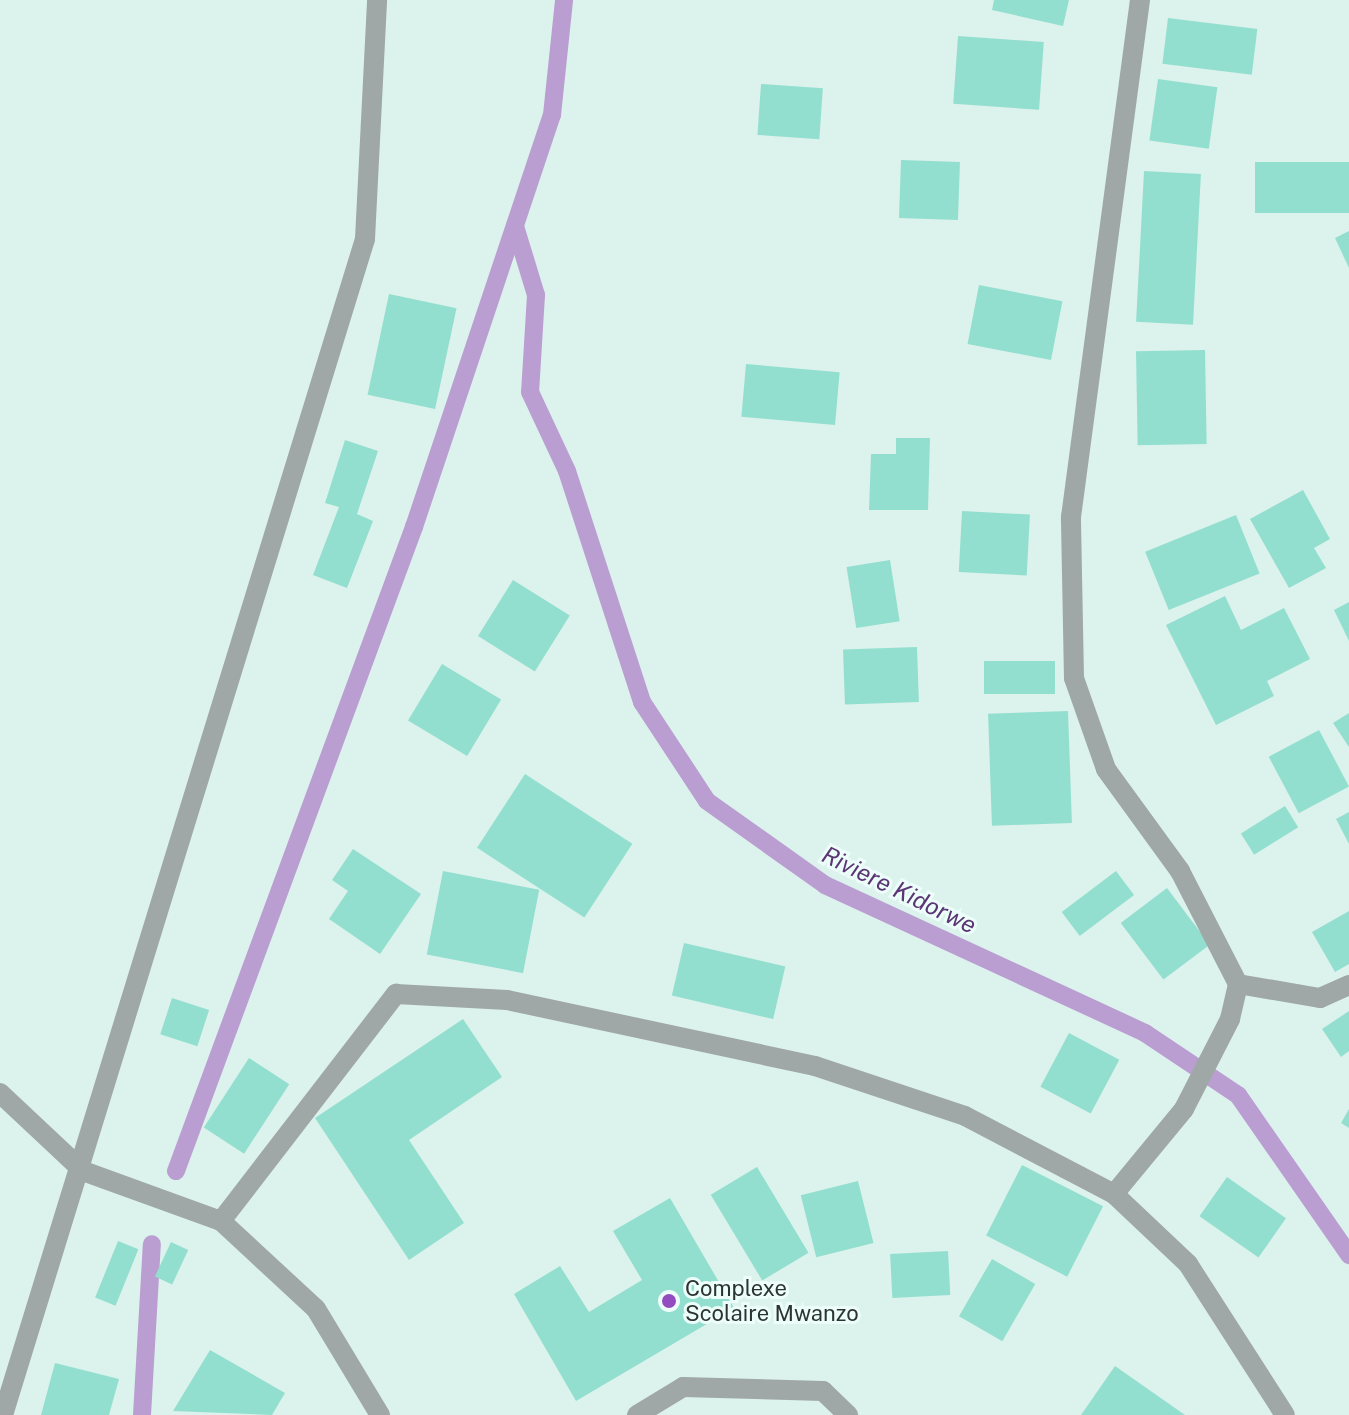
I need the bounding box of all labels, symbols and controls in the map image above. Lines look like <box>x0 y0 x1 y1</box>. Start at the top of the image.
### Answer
water label: Riviere Kidorwe <box>817 840 981 940</box>
place label: Complexe Scolaire Mwanzo <box>685 1275 859 1326</box>
marker: Complexe Scolaire Mwanzo <box>660 1292 678 1310</box>

